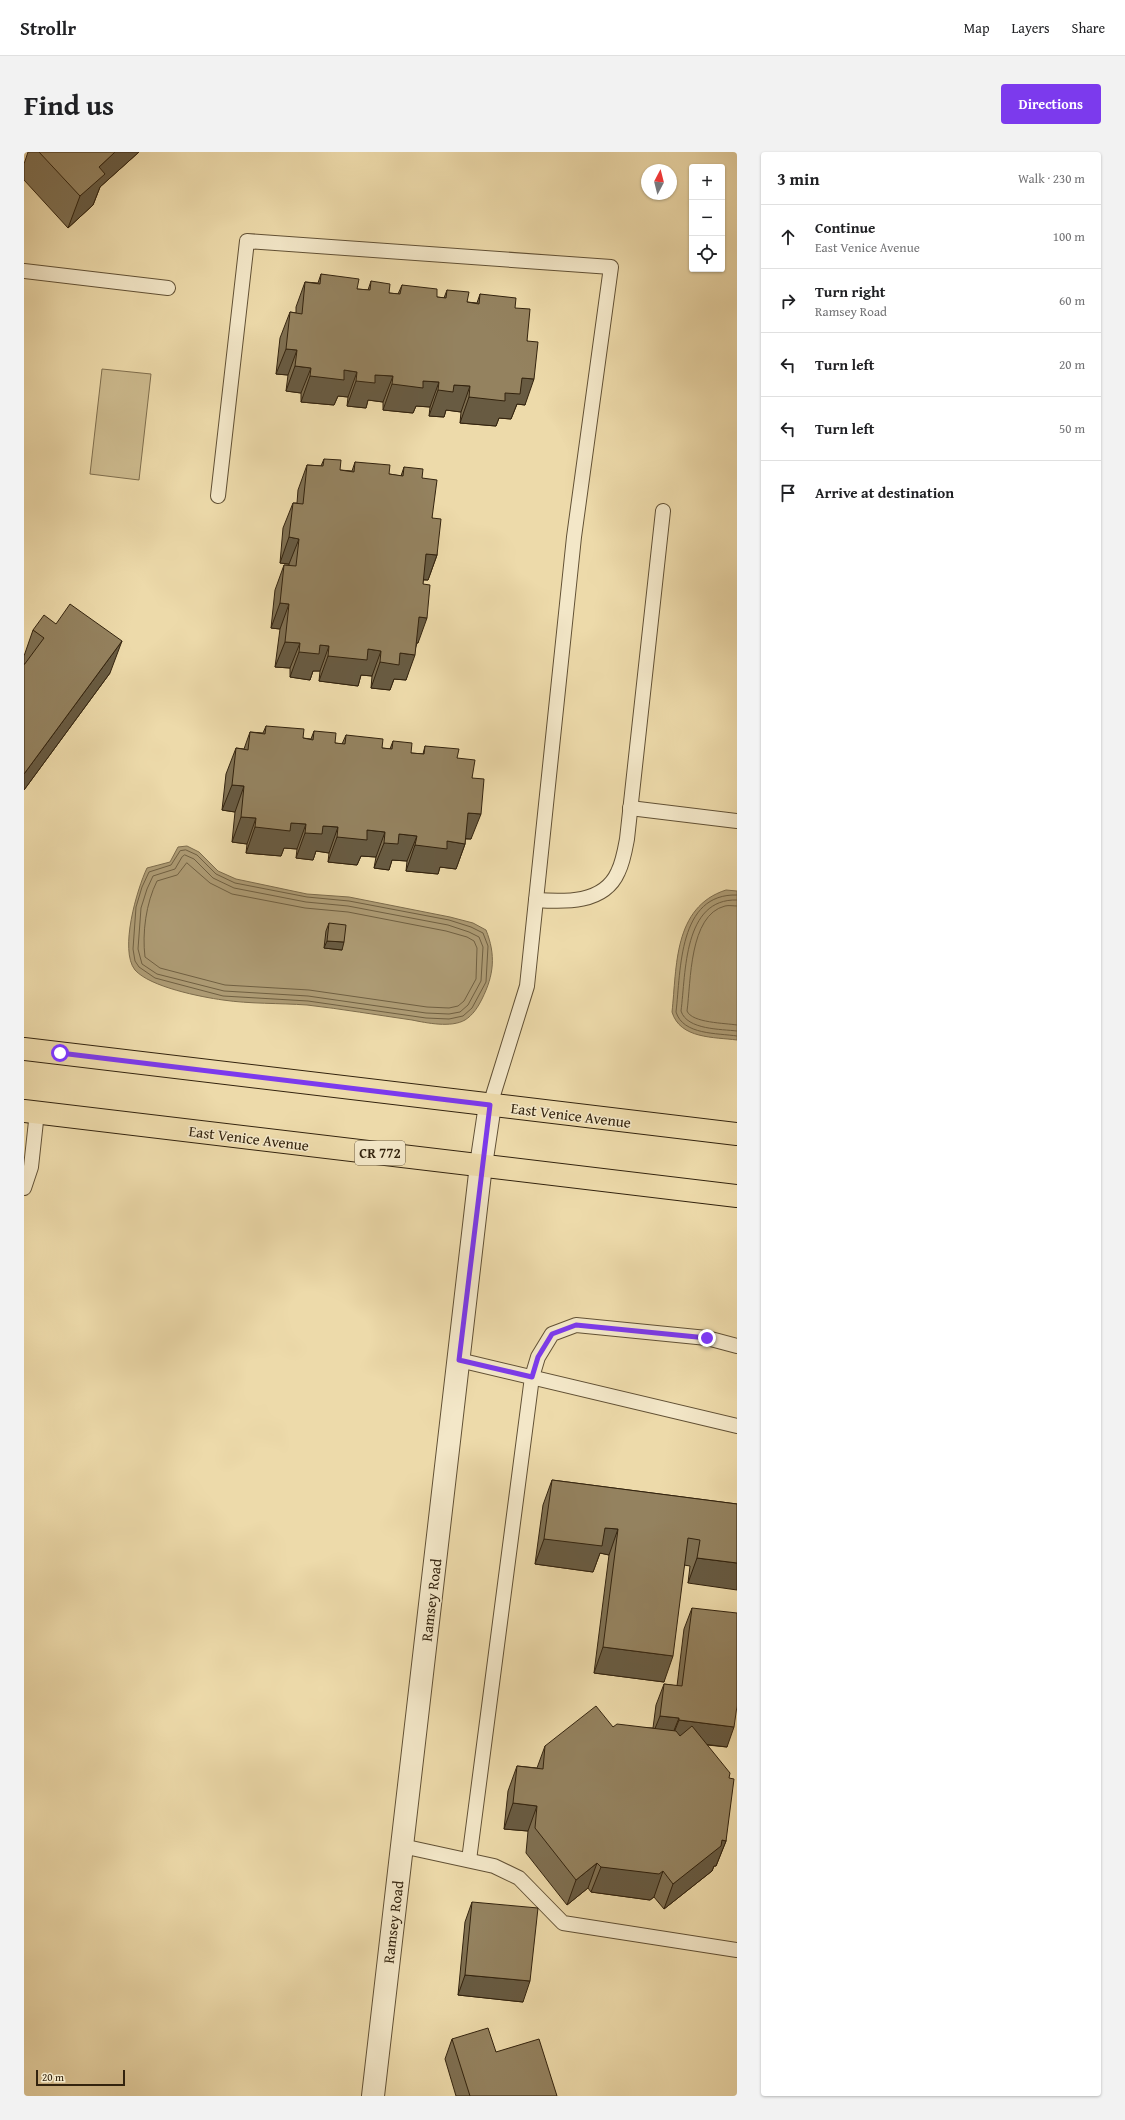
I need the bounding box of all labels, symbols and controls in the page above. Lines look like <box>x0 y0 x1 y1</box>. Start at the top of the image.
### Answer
text: Strollr <box>20 14 76 42</box>
text: Map <box>964 18 990 38</box>
text: Layers <box>1012 18 1050 38</box>
text: Share <box>1072 18 1105 38</box>
text: Find us <box>24 84 114 125</box>
button: Directions <box>1001 84 1101 124</box>
north arrow <box>641 164 677 200</box>
map controls <box>689 164 725 272</box>
button: + <box>689 164 725 200</box>
text: 3 min <box>777 166 819 191</box>
text: Walk · 230 m <box>1018 169 1085 188</box>
button: − <box>689 200 725 236</box>
text: Continue <box>815 217 876 238</box>
icon: ahead <box>777 226 799 248</box>
text: 100 m <box>1053 227 1085 246</box>
button: locate <box>689 236 725 272</box>
text: East Venice Avenue <box>815 238 920 257</box>
text: Turn right <box>815 281 886 302</box>
icon: right <box>777 290 799 312</box>
text: 60 m <box>1059 291 1085 310</box>
text: Ramsey Road <box>815 302 887 321</box>
icon: left <box>777 354 799 376</box>
text: Turn left <box>815 354 874 375</box>
text: 20 m <box>1059 355 1085 374</box>
icon: left <box>777 418 799 440</box>
text: Turn left <box>815 418 874 439</box>
text: 50 m <box>1059 419 1085 438</box>
icon: arrive <box>777 482 799 504</box>
text: Arrive at destination <box>815 482 954 503</box>
route start <box>51 1044 69 1062</box>
street label: East Venice Avenue <box>510 1097 632 1133</box>
street label: East Venice Avenue <box>188 1120 310 1156</box>
road number: CR 772 <box>355 1141 405 1165</box>
route end <box>698 1329 716 1347</box>
street label: Ramsey Road <box>416 1557 446 1643</box>
street label: Ramsey Road <box>378 1879 408 1965</box>
scale bar <box>36 2068 125 2087</box>
text: 20 m <box>42 2069 64 2085</box>

